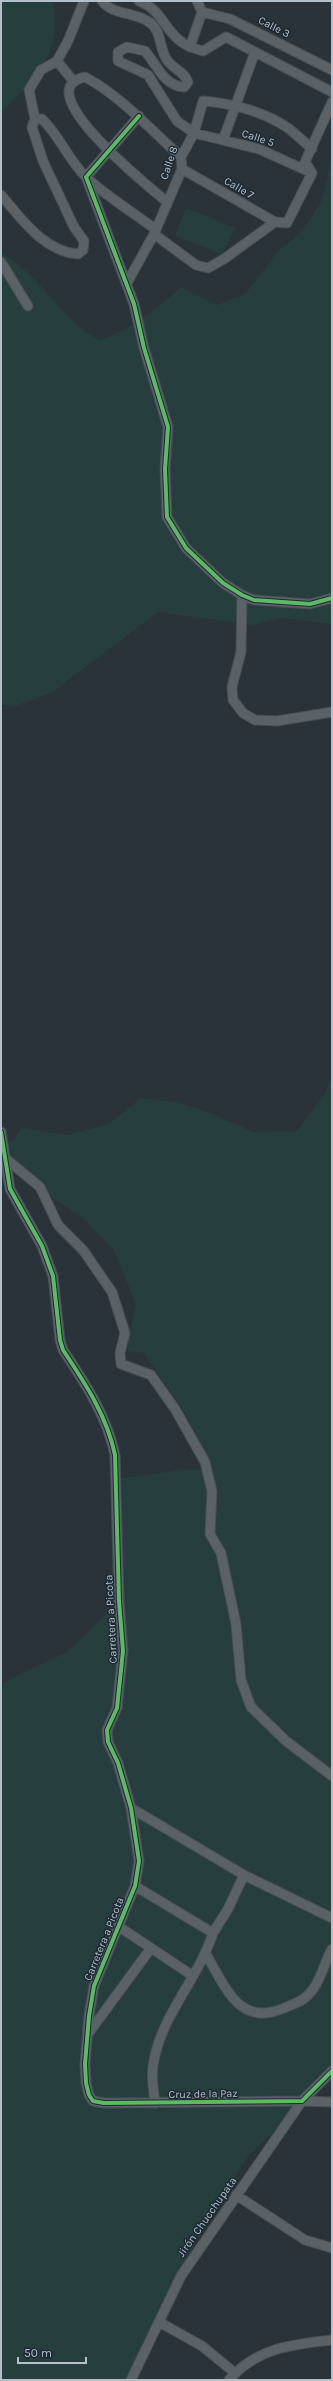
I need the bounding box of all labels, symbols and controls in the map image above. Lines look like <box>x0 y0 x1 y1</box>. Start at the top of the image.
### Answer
street label: Calle 3 <box>256 14 292 40</box>
street label: Calle 5 <box>240 127 276 149</box>
street label: Calle 8 <box>158 145 181 181</box>
street label: Calle 7 <box>222 174 256 202</box>
street label: Carretera a Picota <box>102 1574 120 1664</box>
street label: Carretera a Picota <box>81 1895 127 1983</box>
street label: Cruz de la Paz <box>168 2087 238 2101</box>
street label: Jirón Chucchupata <box>175 2175 239 2259</box>
scale bar <box>18 2339 86 2365</box>
text: 50 m <box>24 2346 52 2360</box>

